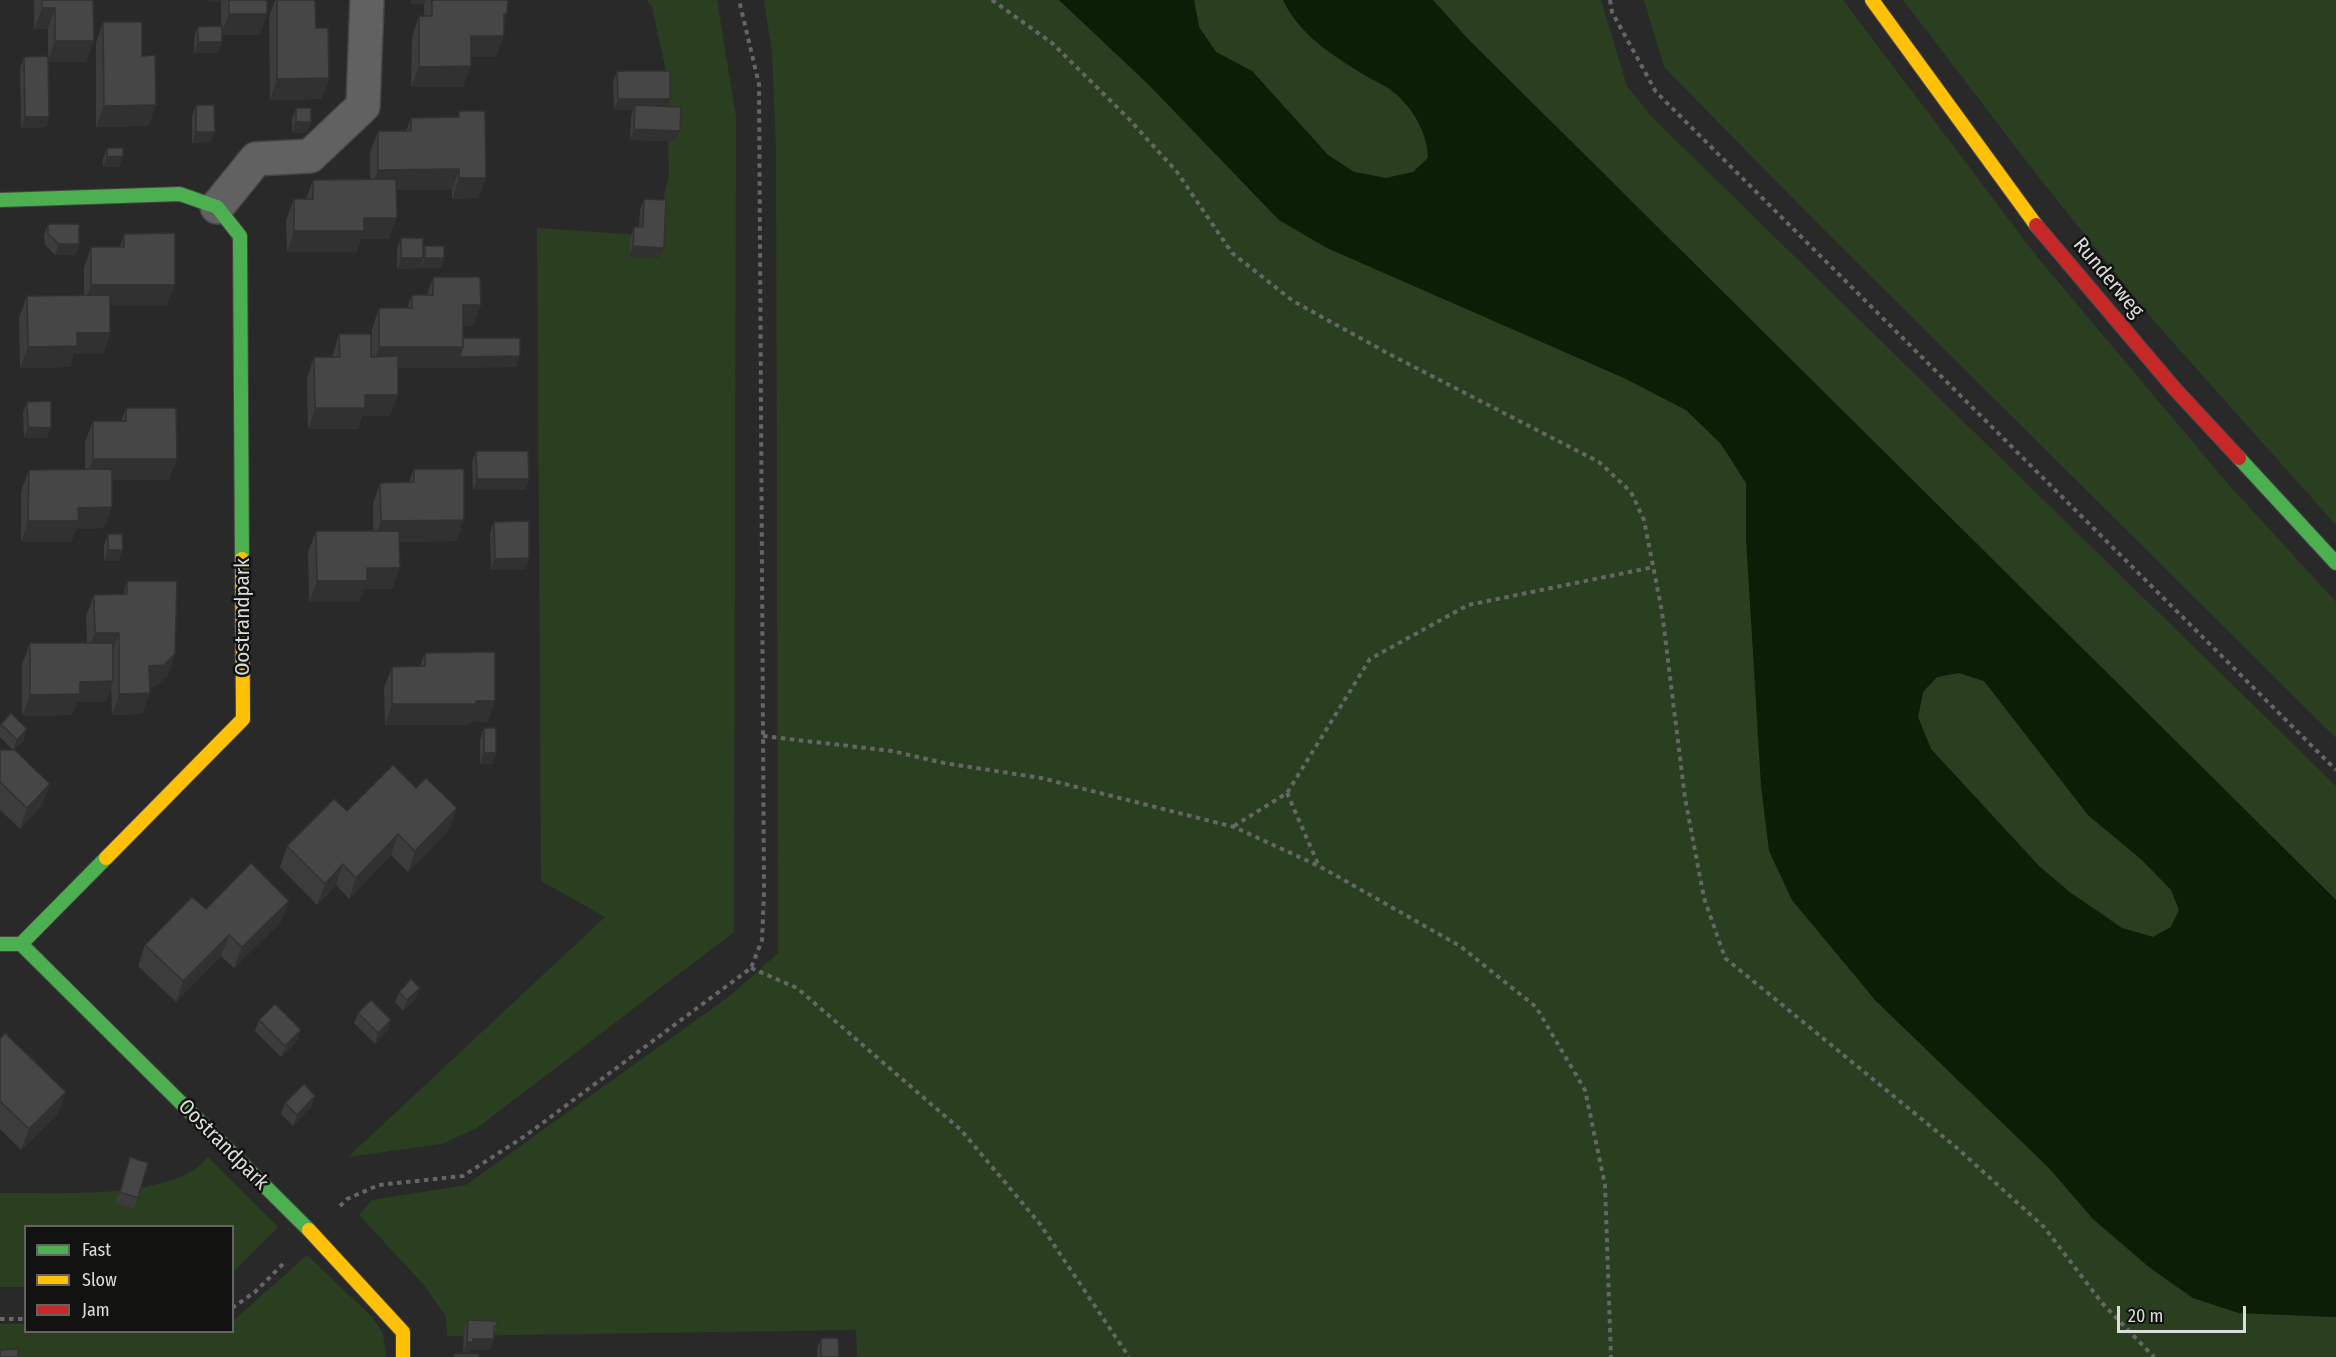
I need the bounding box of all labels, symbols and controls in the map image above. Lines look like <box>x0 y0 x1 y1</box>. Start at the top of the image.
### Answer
street label: Runderweg <box>2067 233 2149 323</box>
street label: Oostrandpark <box>230 558 256 676</box>
street label: Oostrandpark <box>172 1094 274 1196</box>
legend <box>24 1225 234 1333</box>
text: Fast <box>82 1239 111 1261</box>
text: Slow <box>82 1269 117 1291</box>
scale bar <box>2120 1294 2249 1332</box>
text: Jam <box>82 1299 110 1321</box>
text: 20 m <box>2128 1305 2163 1327</box>

